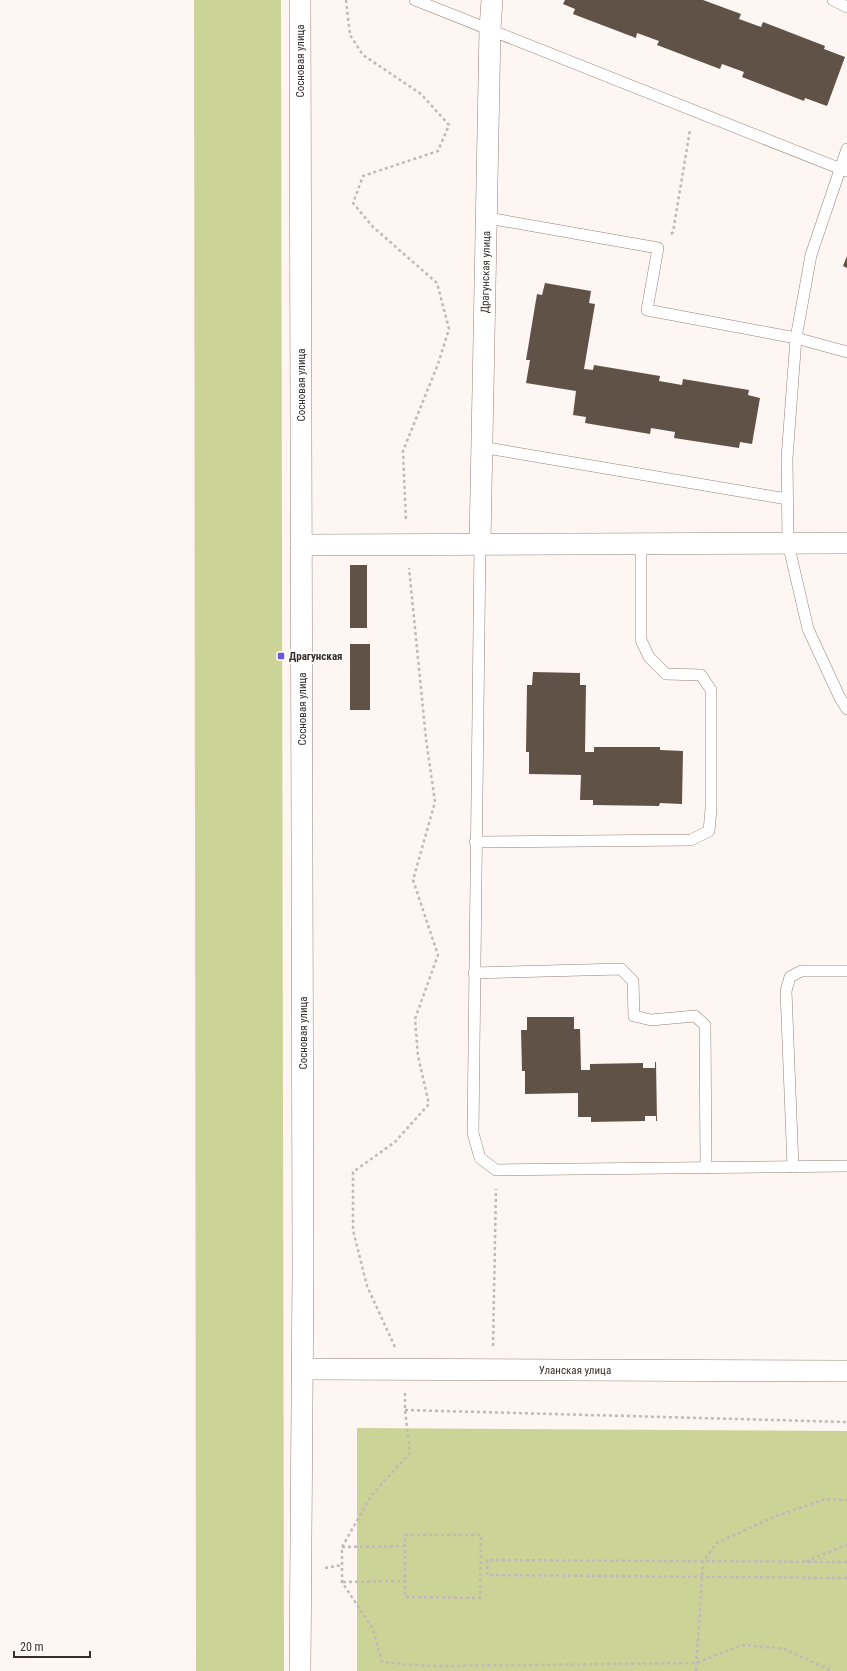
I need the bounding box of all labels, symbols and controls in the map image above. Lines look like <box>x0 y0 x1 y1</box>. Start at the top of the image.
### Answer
street label: Сосновая улица <box>294 24 307 98</box>
street label: Драгунская улица <box>478 231 493 313</box>
street label: Сосновая улица <box>295 348 308 422</box>
place label: Драгунская <box>289 650 343 663</box>
marker: Драгунская <box>276 651 286 661</box>
street label: Сосновая улица <box>296 672 309 746</box>
street label: Сосновая улица <box>297 996 310 1070</box>
street label: Уланская улица <box>539 1363 611 1377</box>
scale bar <box>14 1633 90 1659</box>
text: 20 m <box>20 1640 44 1654</box>

